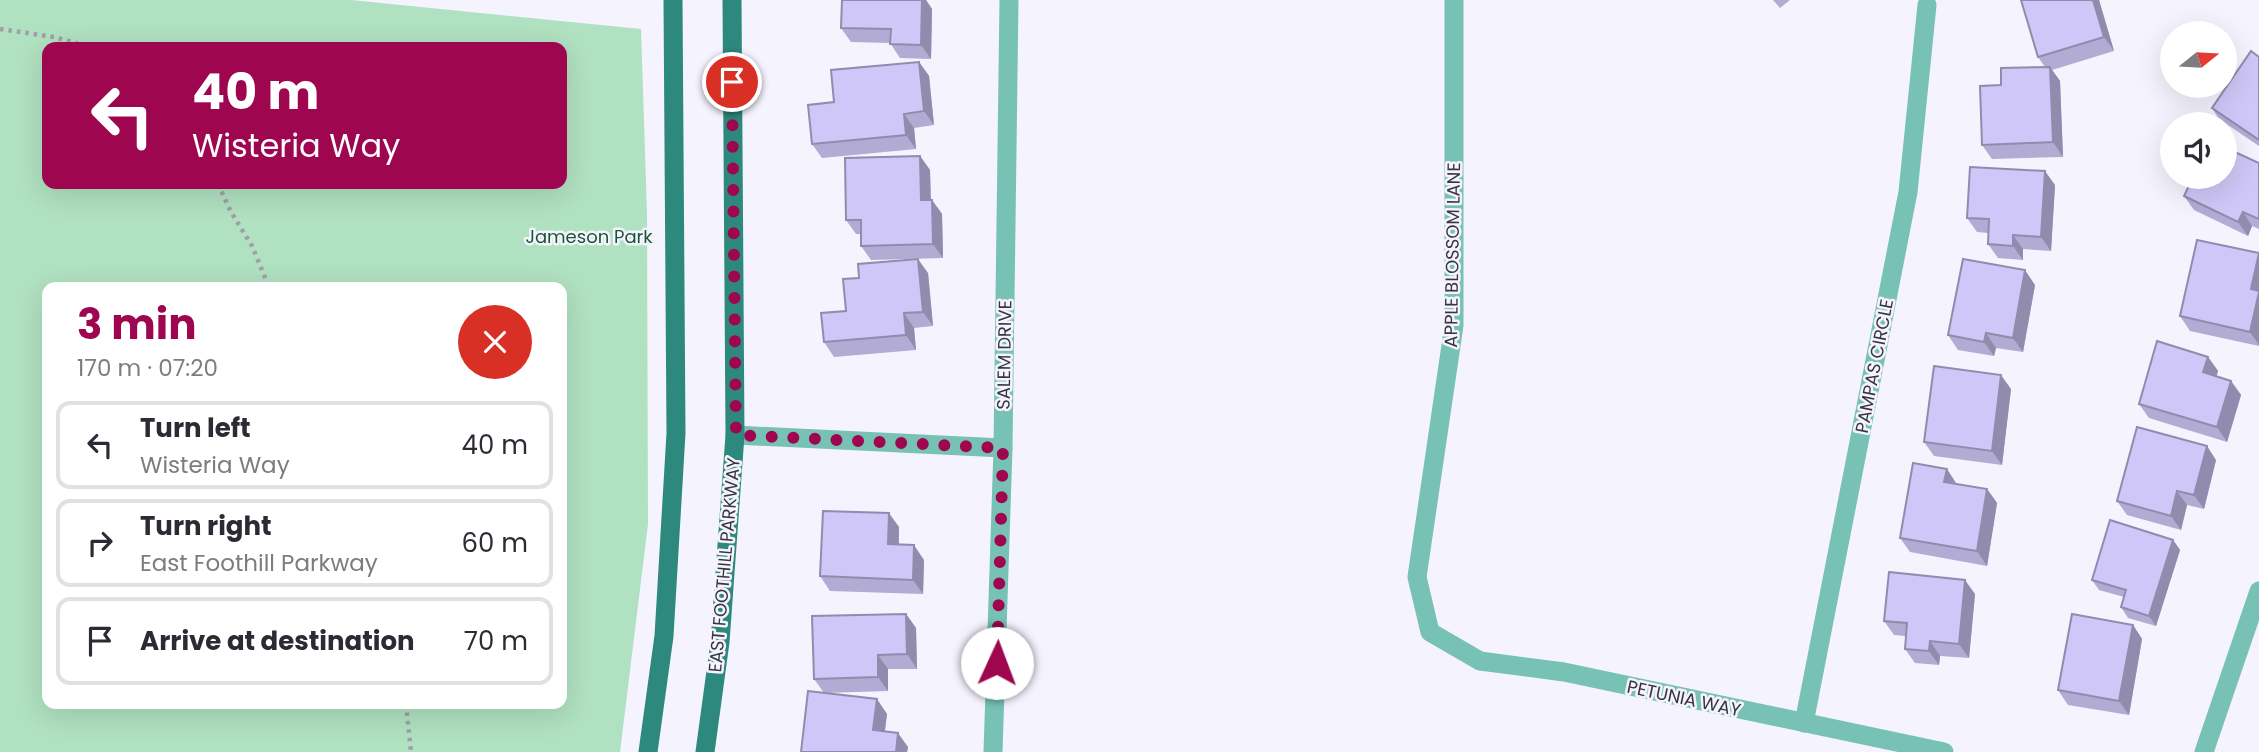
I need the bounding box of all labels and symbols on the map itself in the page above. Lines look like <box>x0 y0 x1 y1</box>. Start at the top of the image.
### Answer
north arrow <box>2160 21 2236 98</box>
pin <box>702 52 762 112</box>
street label: APPLE BLOSSOM LANE <box>1438 162 1466 348</box>
park label: Jameson Park <box>525 224 653 249</box>
street label: PAMPAS CIRCLE <box>1849 297 1899 435</box>
street label: SALEM DRIVE <box>991 300 1017 410</box>
street label: EAST FOOTHILL PARKWAY <box>702 456 746 673</box>
position arrow <box>960 626 1034 700</box>
street label: PETUNIA WAY <box>1625 674 1744 722</box>

